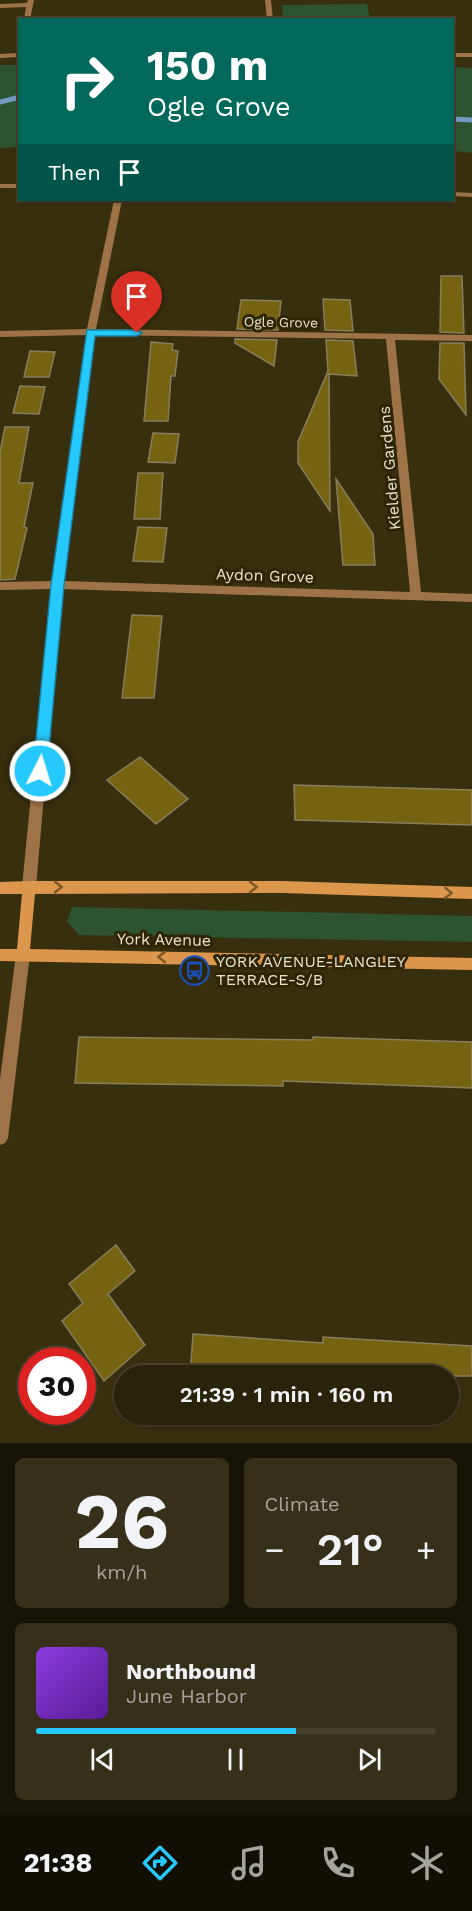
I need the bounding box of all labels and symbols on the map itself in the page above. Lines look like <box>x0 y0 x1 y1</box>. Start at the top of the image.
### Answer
pin <box>111 271 162 333</box>
street label: Ogle Grove <box>244 313 318 331</box>
street label: Kielder Gardens <box>375 405 404 531</box>
street label: Aydon Grove <box>216 564 314 587</box>
position arrow <box>8 739 72 803</box>
one-way arrow <box>54 881 63 893</box>
one-way arrow <box>249 881 258 893</box>
one-way arrow <box>444 886 453 899</box>
street label: York Avenue <box>117 929 211 950</box>
one-way arrow <box>157 951 166 964</box>
place label: YORK AVENUE-LANGLEY TERRACE-S/B <box>216 952 406 989</box>
bus stop icon: YORK AVENUE-LANGLEY TERRACE-S/B <box>179 954 211 986</box>
speed limit sign: 30 <box>18 1347 96 1425</box>

